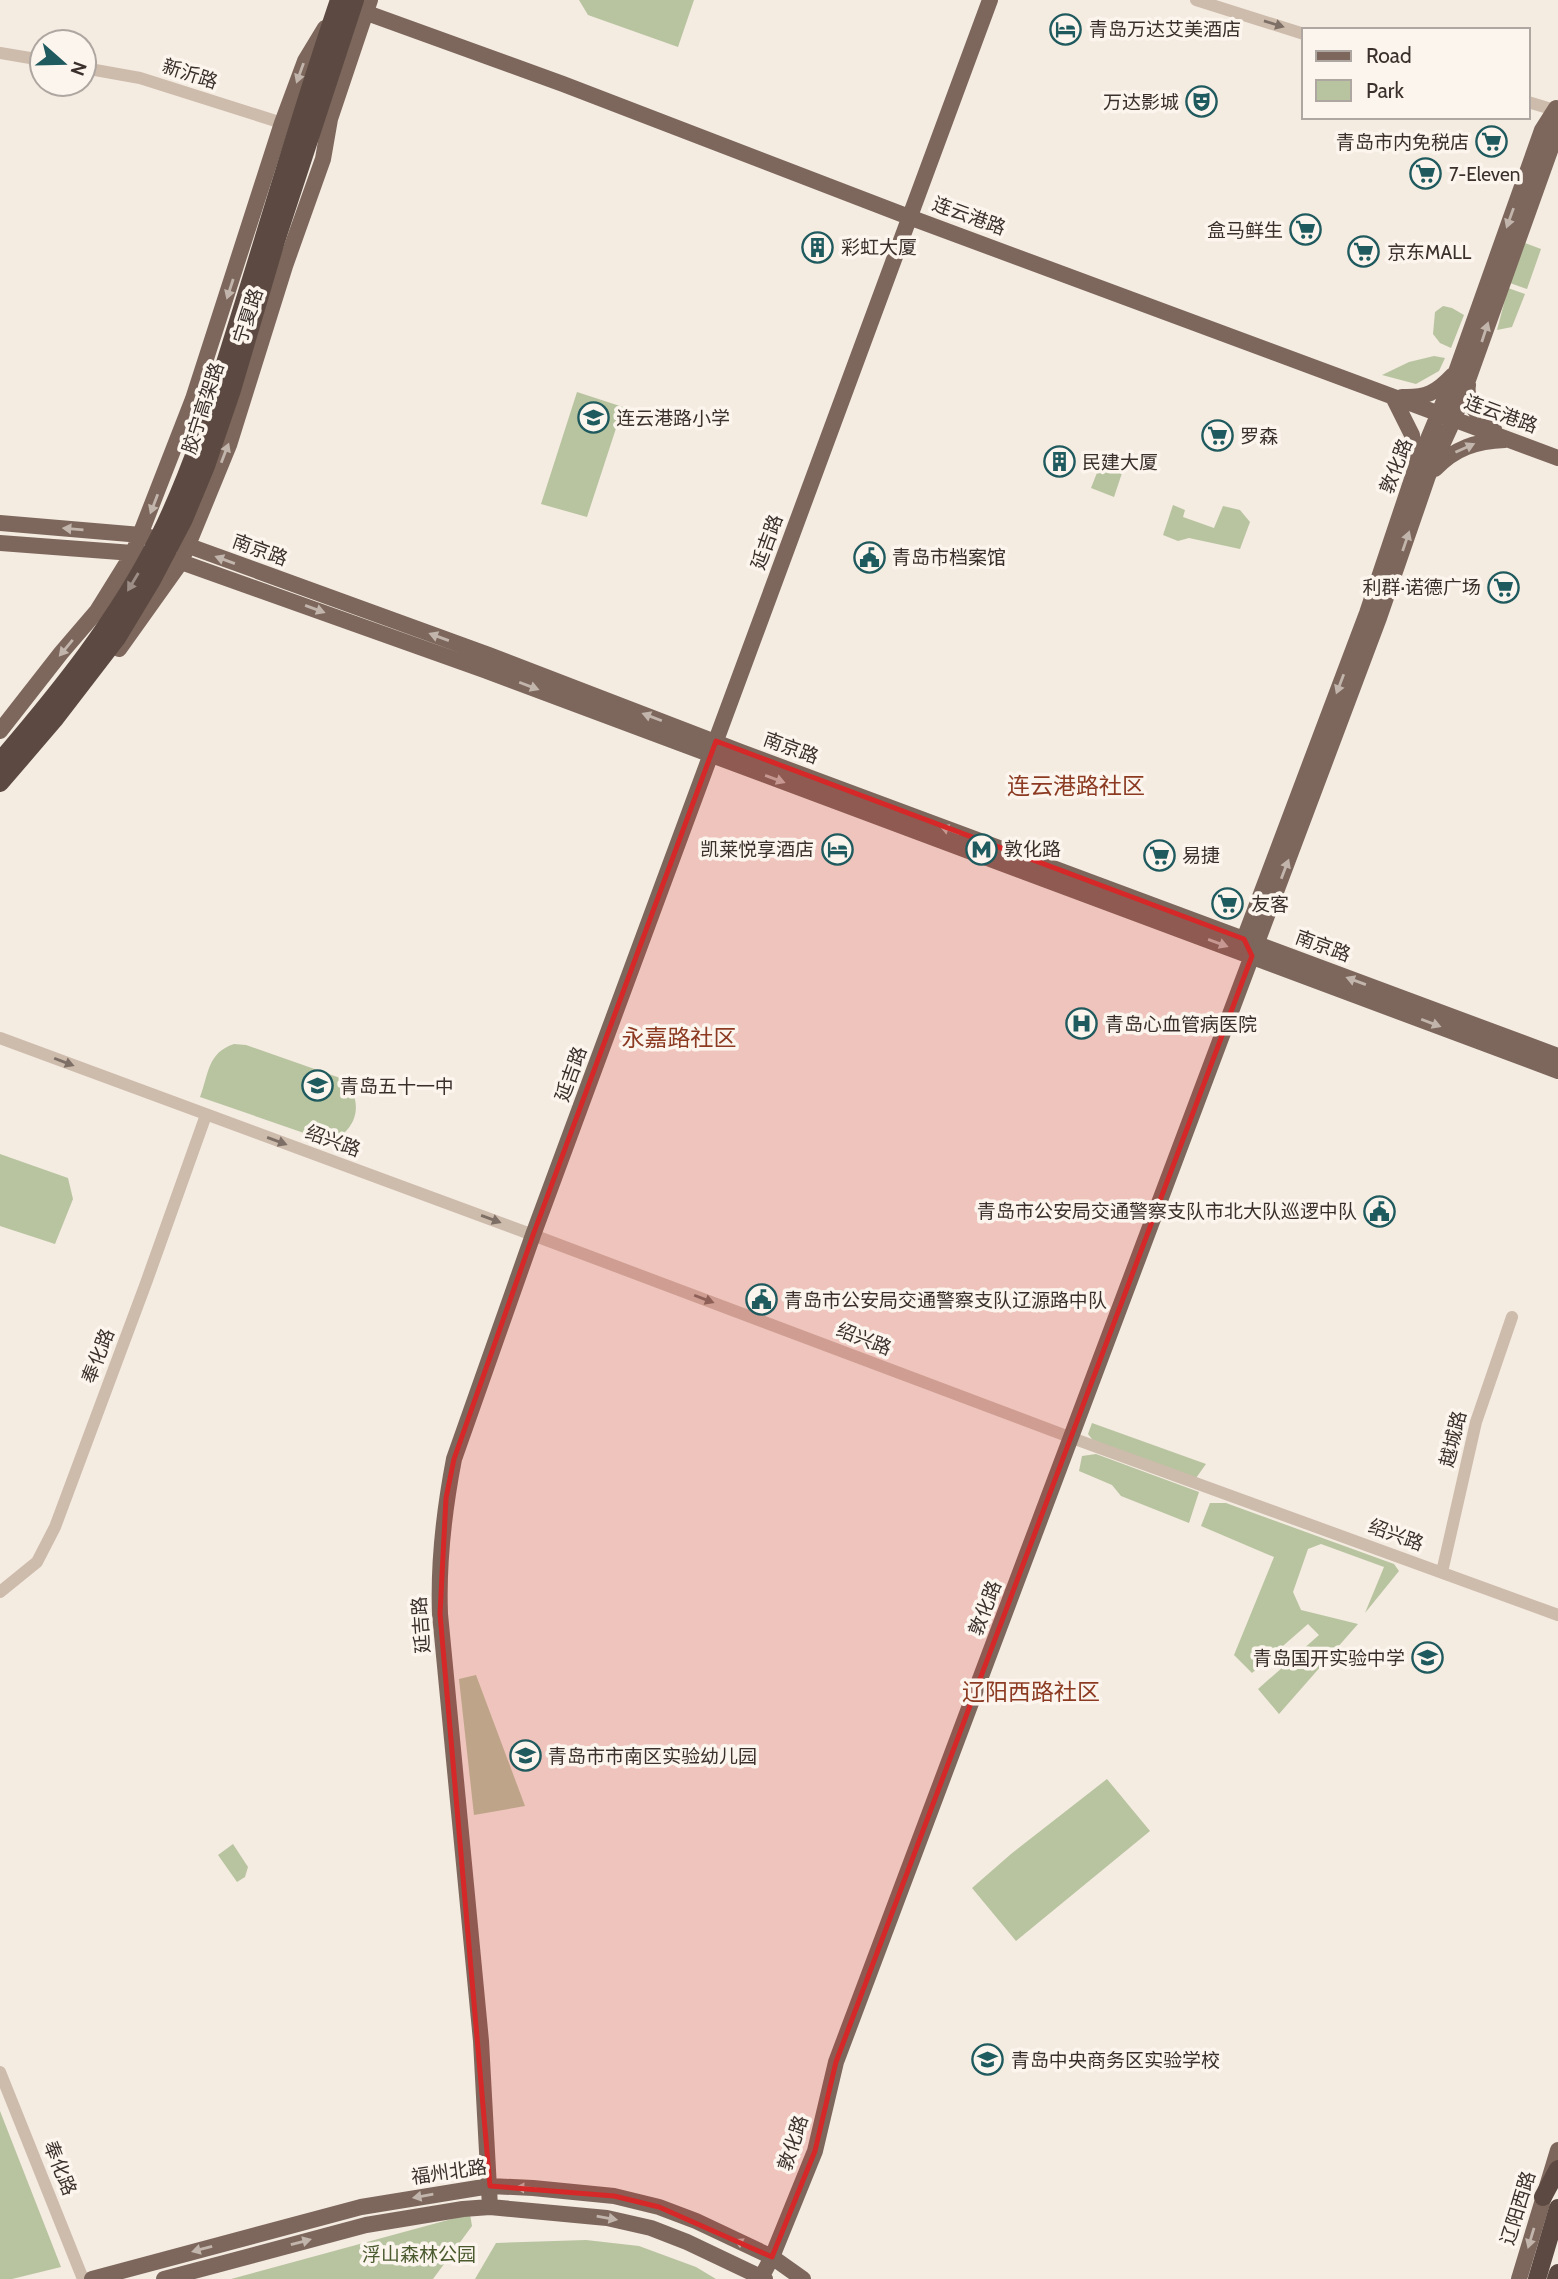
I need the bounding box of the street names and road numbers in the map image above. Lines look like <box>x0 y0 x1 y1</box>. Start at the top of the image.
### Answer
street label: 新沂路 <box>159 54 221 94</box>
street label: 连云港路 <box>929 192 1009 240</box>
street label: 宁夏路 <box>228 285 268 347</box>
street label: 胶宁高架路 <box>177 359 229 457</box>
street label: 连云港路 <box>1461 390 1541 438</box>
street label: 敦化路 <box>1375 435 1417 497</box>
street label: 延吉路 <box>746 511 788 573</box>
street label: 南京路 <box>229 529 291 571</box>
street label: 南京路 <box>760 727 822 769</box>
street label: 南京路 <box>1292 925 1354 967</box>
street label: 延吉路 <box>550 1043 592 1105</box>
street label: 绍兴路 <box>302 1120 364 1162</box>
street label: 绍兴路 <box>833 1318 895 1360</box>
street label: 奉化路 <box>77 1325 119 1387</box>
street label: 越城路 <box>1435 1409 1471 1469</box>
street label: 绍兴路 <box>1365 1514 1427 1556</box>
street label: 敦化路 <box>964 1577 1006 1639</box>
street label: 延吉路 <box>408 1596 434 1654</box>
street label: 敦化路 <box>773 2112 813 2174</box>
street label: 奉化路 <box>39 2137 81 2199</box>
street label: 福州北路 <box>410 2155 488 2189</box>
street label: 辽阳西路 <box>1496 2168 1540 2248</box>

